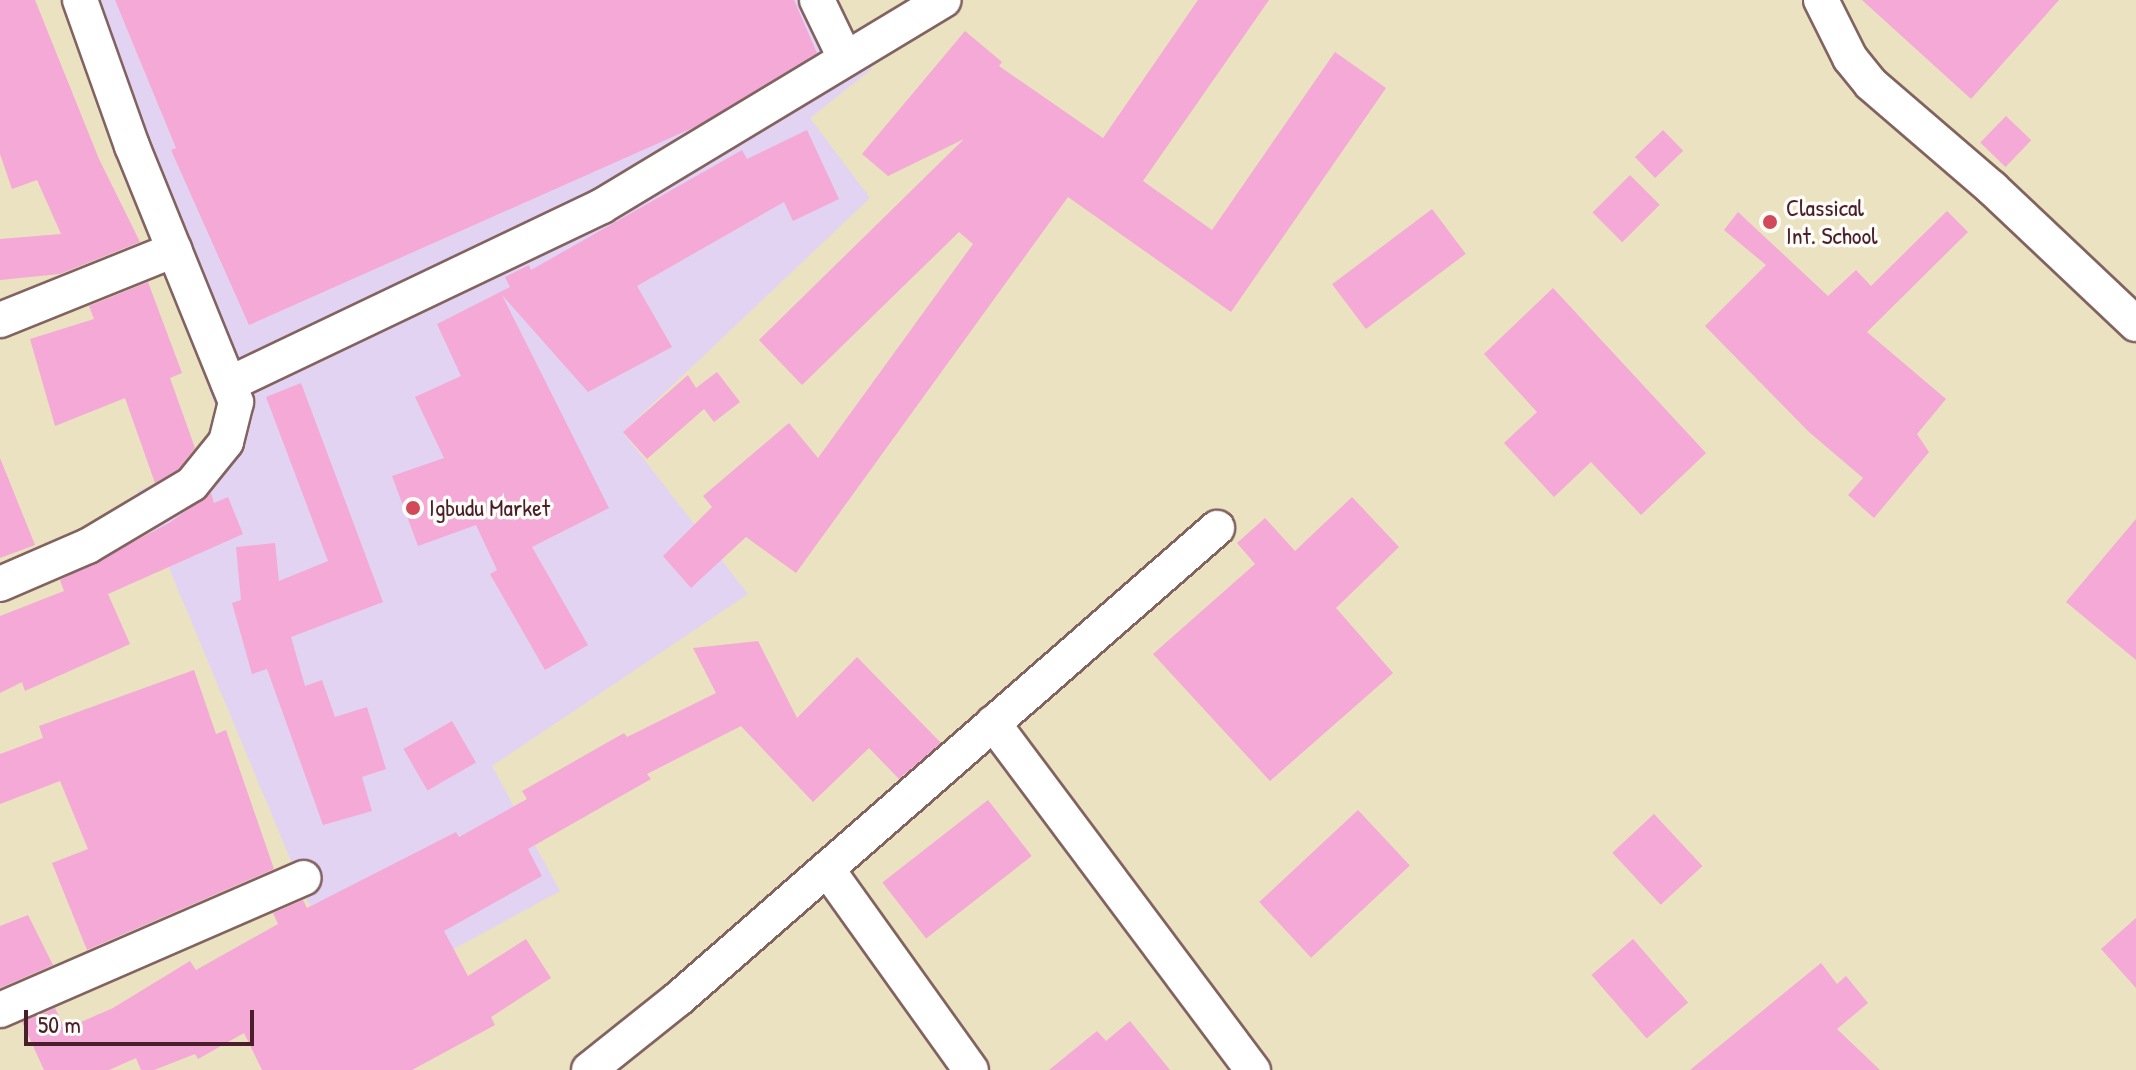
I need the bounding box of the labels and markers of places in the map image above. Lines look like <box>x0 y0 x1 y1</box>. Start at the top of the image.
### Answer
place label: Classical Int. School <box>1786 194 1878 250</box>
marker: Classical Int. School <box>1761 213 1779 231</box>
place label: Igbudu Market <box>429 494 550 522</box>
marker: Igbudu Market <box>404 499 422 517</box>

